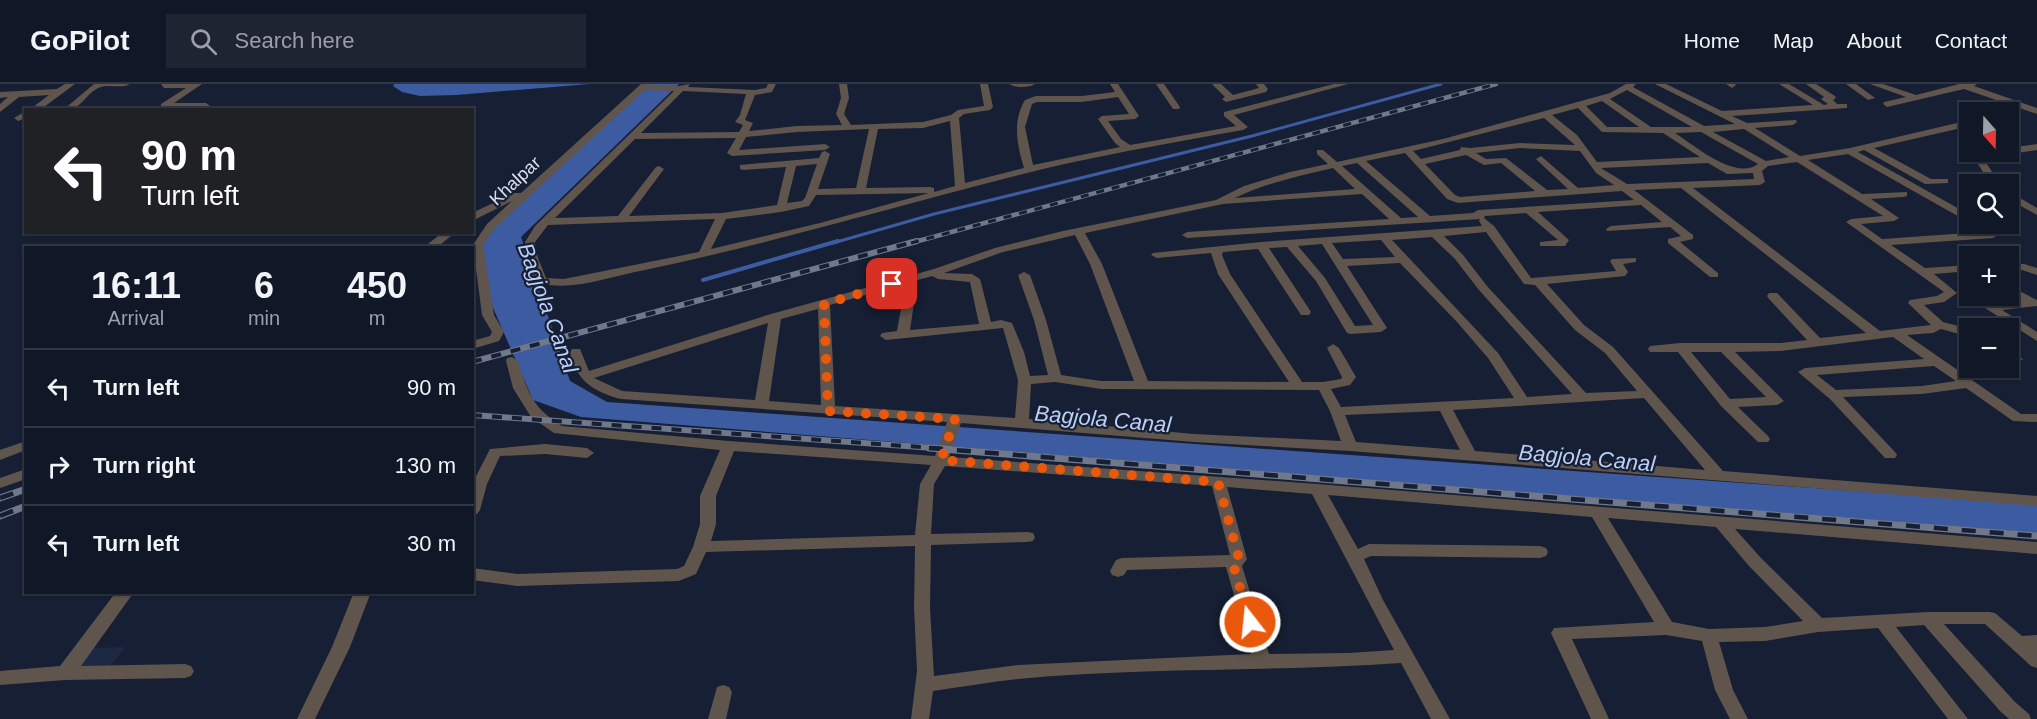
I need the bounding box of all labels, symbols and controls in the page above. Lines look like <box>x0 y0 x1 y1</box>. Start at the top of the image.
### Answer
search box <box>166 14 586 68</box>
text: GoPilot <box>30 25 130 56</box>
icon: search <box>187 25 220 58</box>
text: Search here <box>235 28 354 53</box>
text: Home <box>1684 29 1740 52</box>
text: Map <box>1773 29 1814 52</box>
text: About <box>1847 29 1902 52</box>
text: Contact <box>1935 29 2007 52</box>
north arrow <box>1959 102 2019 162</box>
map controls <box>1959 102 2019 378</box>
icon: left <box>42 132 120 210</box>
text: 90 m <box>141 132 237 179</box>
street label: Khalpar <box>485 153 545 209</box>
button: search <box>1959 174 2019 234</box>
text: Turn left <box>141 181 239 211</box>
water label: Bagjola Canal <box>513 239 584 378</box>
button: + <box>1959 246 2019 306</box>
pin <box>866 258 917 309</box>
text: 16:11 <box>91 265 181 306</box>
text: 6 <box>254 265 274 306</box>
text: 450 <box>347 265 407 306</box>
icon: arrive <box>875 267 908 300</box>
text: Arrival <box>108 307 164 329</box>
text: min <box>248 307 280 329</box>
text: m <box>369 307 385 329</box>
button: − <box>1959 318 2019 378</box>
icon: left <box>42 372 75 405</box>
text: Turn left <box>93 375 179 400</box>
text: 90 m <box>407 375 456 400</box>
water label: Bagjola Canal <box>1034 401 1173 438</box>
water label: Bagjola Canal <box>1518 440 1657 477</box>
icon: right <box>42 450 75 483</box>
text: Turn right <box>93 453 195 478</box>
text: 130 m <box>395 453 456 478</box>
icon: left <box>42 528 75 561</box>
text: Turn left <box>93 531 179 556</box>
text: 30 m <box>407 531 456 556</box>
position arrow <box>1218 590 1282 654</box>

